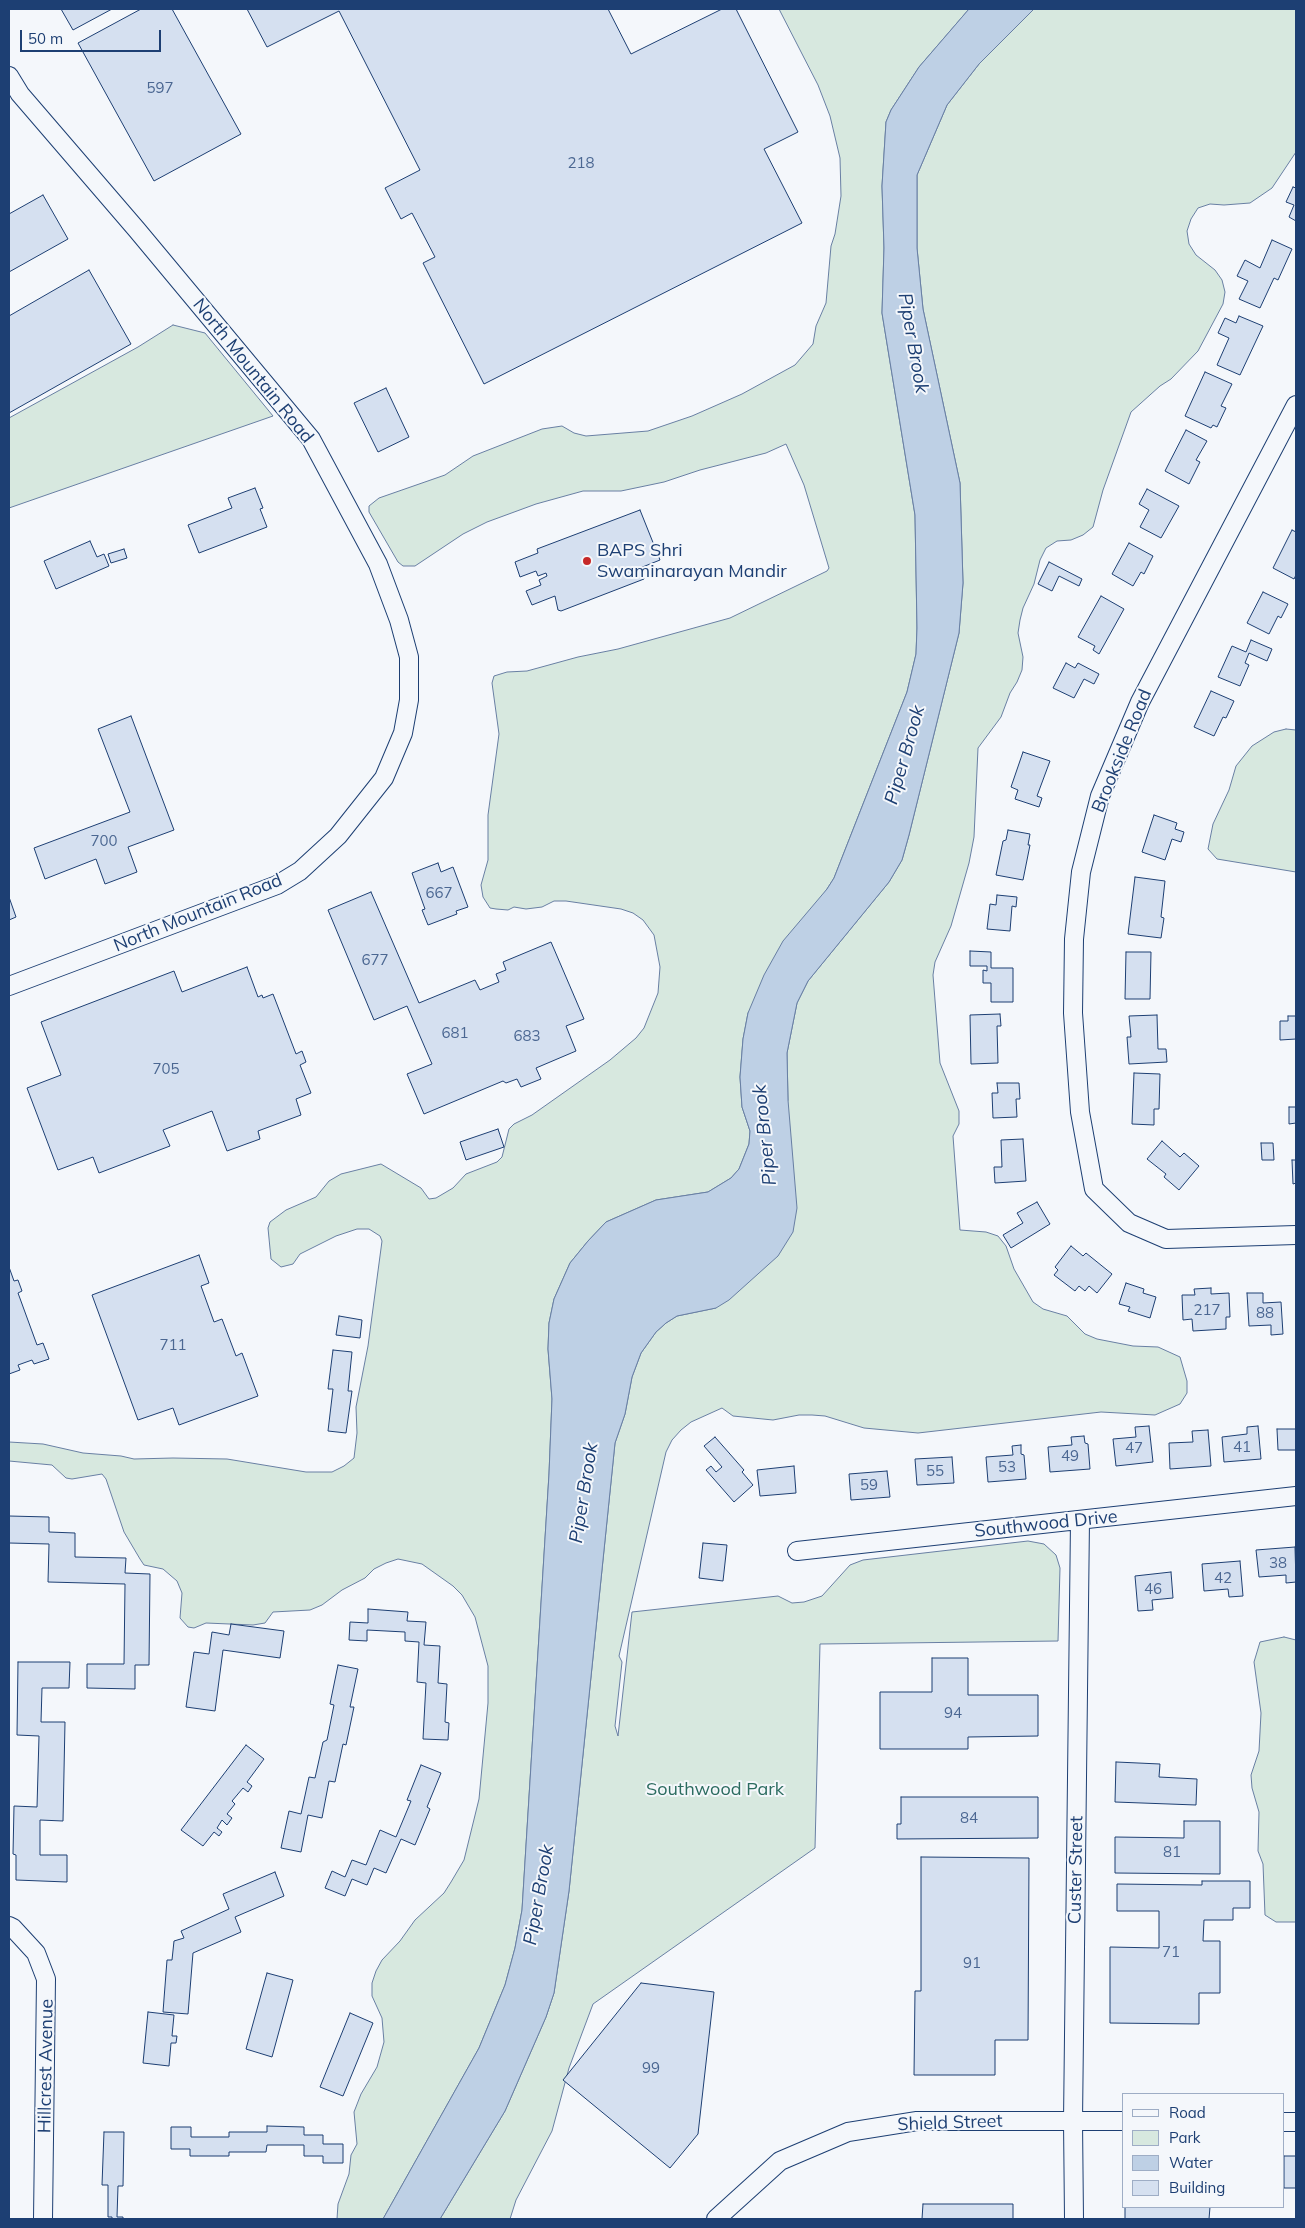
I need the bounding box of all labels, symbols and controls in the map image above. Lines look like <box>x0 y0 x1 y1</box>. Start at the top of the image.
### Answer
scale bar <box>22 20 164 52</box>
text: 50 m <box>28 29 63 48</box>
house number: 597 <box>147 79 173 97</box>
house number: 218 <box>568 154 594 172</box>
water label: Piper Brook <box>893 291 933 395</box>
street label: North Mountain Road <box>188 294 318 448</box>
place label: BAPS Shri Swaminarayan Mandir <box>597 540 787 582</box>
marker: BAPS Shri Swaminarayan Mandir <box>581 555 593 567</box>
street label: Brookside Road <box>1087 686 1157 816</box>
water label: Piper Brook <box>880 703 930 807</box>
house number: 700 <box>91 832 117 850</box>
street label: North Mountain Road <box>111 869 285 957</box>
house number: 667 <box>426 884 452 902</box>
house number: 677 <box>362 951 388 969</box>
house number: 681 <box>442 1024 468 1042</box>
house number: 683 <box>514 1027 540 1045</box>
house number: 705 <box>153 1060 179 1078</box>
water label: Piper Brook <box>748 1083 782 1187</box>
house number: 217 <box>1194 1301 1220 1319</box>
house number: 88 <box>1256 1304 1274 1322</box>
house number: 711 <box>160 1336 186 1354</box>
house number: 41 <box>1233 1438 1251 1456</box>
house number: 47 <box>1125 1439 1143 1457</box>
water label: Piper Brook <box>565 1441 603 1545</box>
house number: 49 <box>1061 1447 1079 1465</box>
house number: 53 <box>998 1458 1016 1476</box>
house number: 55 <box>926 1462 944 1480</box>
house number: 59 <box>860 1476 878 1494</box>
street label: Southwood Drive <box>973 1506 1119 1542</box>
house number: 38 <box>1269 1554 1287 1572</box>
house number: 42 <box>1214 1569 1232 1587</box>
house number: 46 <box>1144 1580 1162 1598</box>
house number: 94 <box>944 1704 962 1722</box>
park label: Southwood Park <box>646 1779 784 1801</box>
house number: 84 <box>960 1809 978 1827</box>
street label: Custer Street <box>1064 1816 1088 1924</box>
water label: Piper Brook <box>519 1843 559 1947</box>
house number: 81 <box>1163 1843 1181 1861</box>
house number: 71 <box>1162 1943 1180 1961</box>
house number: 91 <box>963 1954 981 1972</box>
street label: Hillcrest Avenue <box>34 1999 58 2133</box>
house number: 99 <box>642 2059 660 2077</box>
legend <box>1122 2093 1285 2208</box>
text: Road <box>1169 2103 1206 2122</box>
street label: Shield Street <box>897 2110 1003 2136</box>
text: Park <box>1169 2128 1201 2147</box>
text: Water <box>1169 2153 1213 2172</box>
text: Building <box>1169 2178 1225 2197</box>

